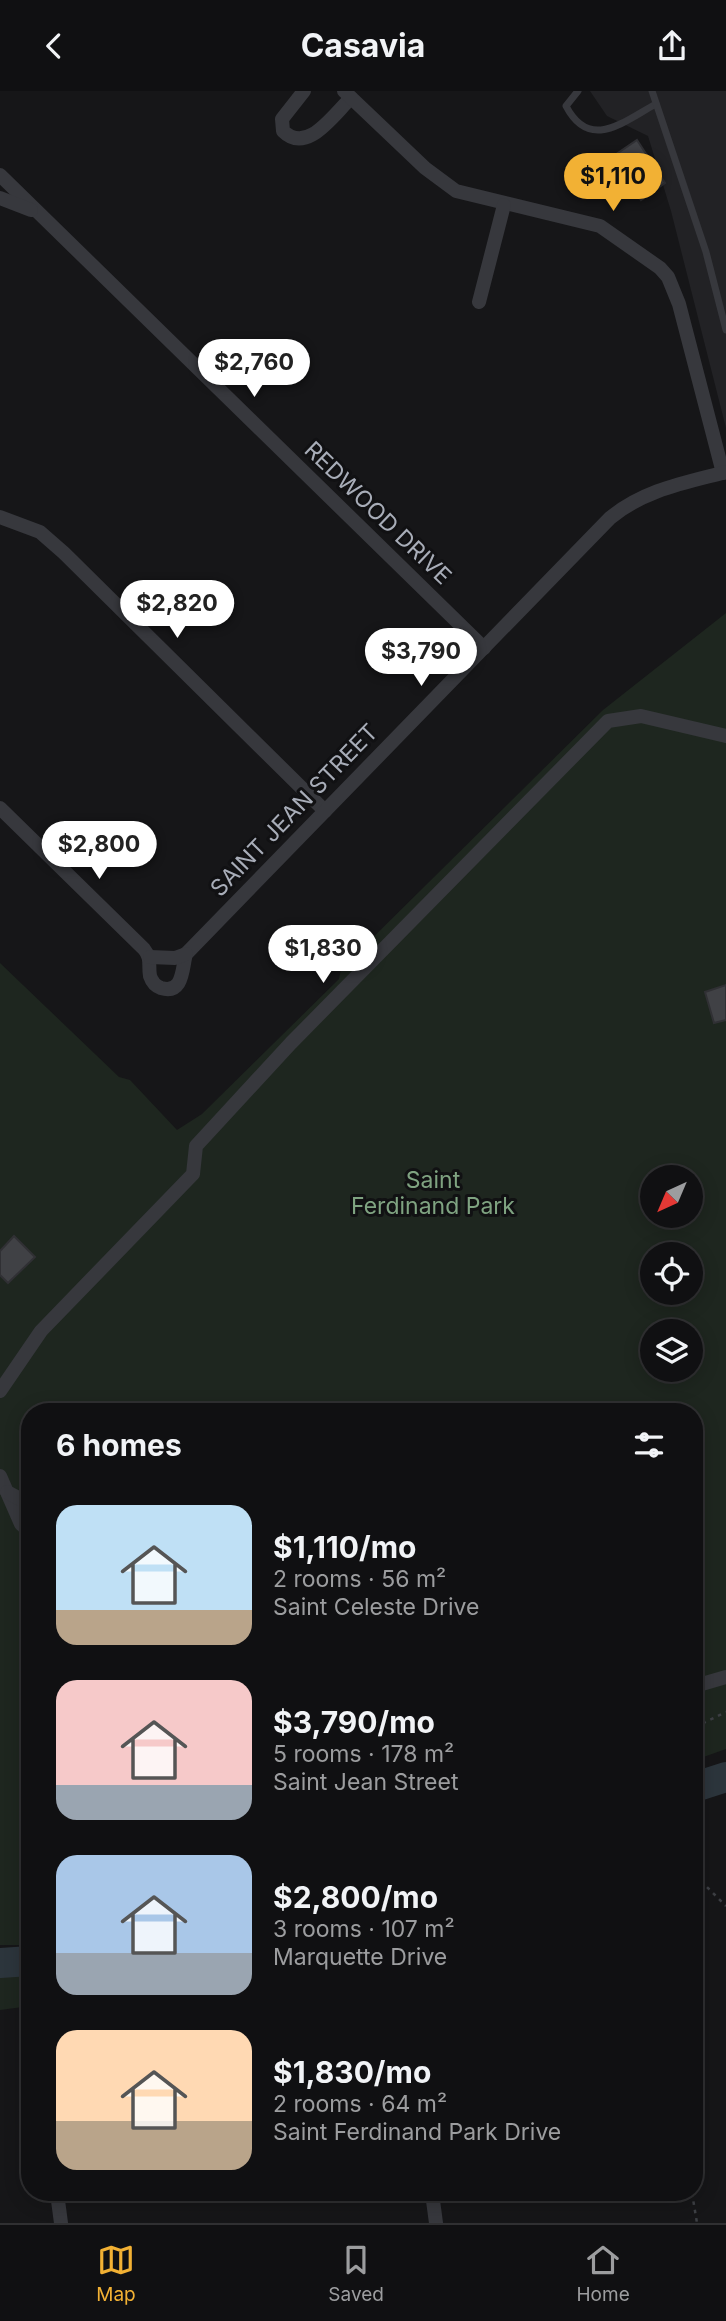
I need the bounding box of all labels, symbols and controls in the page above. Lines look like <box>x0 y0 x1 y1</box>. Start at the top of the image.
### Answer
text: Casavia <box>301 26 425 65</box>
icon: back <box>35 27 73 65</box>
icon: share <box>653 27 691 65</box>
pin: $1,110 <box>556 153 670 213</box>
text: $1,110 <box>580 162 646 190</box>
pin: $2,760 <box>197 339 311 399</box>
text: $2,760 <box>214 348 294 376</box>
street label: REDWOOD DRIVE <box>299 436 457 590</box>
pin: $2,820 <box>120 581 234 640</box>
text: $2,820 <box>136 589 218 617</box>
pin: $3,790 <box>364 629 478 688</box>
text: $3,790 <box>381 637 461 665</box>
street label: SAINT JEAN STREET <box>204 718 384 902</box>
pin: $2,800 <box>42 821 156 881</box>
text: $2,800 <box>58 830 140 858</box>
pin: $1,830 <box>266 925 380 985</box>
text: $1,830 <box>284 934 362 962</box>
north arrow <box>640 1165 704 1229</box>
map controls <box>640 1165 703 1382</box>
park label: Saint Ferdinand Park <box>351 1166 515 1220</box>
button: locate <box>640 1242 703 1305</box>
button: layers <box>640 1319 703 1382</box>
icon: filters <box>630 1426 668 1464</box>
text: 6 homes <box>56 1427 182 1463</box>
text: $1,110/mo <box>273 1529 416 1565</box>
icon: home <box>112 1533 196 1617</box>
text: 2 rooms · 56 m² <box>273 1565 446 1593</box>
text: Saint Celeste Drive <box>273 1593 479 1621</box>
text: $3,790/mo <box>273 1704 435 1740</box>
icon: home <box>112 1708 196 1792</box>
text: 5 rooms · 178 m² <box>273 1740 454 1768</box>
text: Saint Jean Street <box>273 1768 458 1796</box>
text: $2,800/mo <box>273 1879 438 1915</box>
icon: home <box>112 1883 196 1967</box>
text: 3 rooms · 107 m² <box>273 1915 455 1943</box>
text: Marquette Drive <box>273 1943 447 1971</box>
text: $1,830/mo <box>273 2054 431 2090</box>
icon: home <box>112 2058 196 2142</box>
text: 2 rooms · 64 m² <box>273 2090 447 2118</box>
text: Saint Ferdinand Park Drive <box>273 2118 561 2146</box>
tab: Map <box>96 2241 136 2306</box>
tab: Saved <box>328 2241 384 2306</box>
tab: Home <box>576 2241 630 2306</box>

